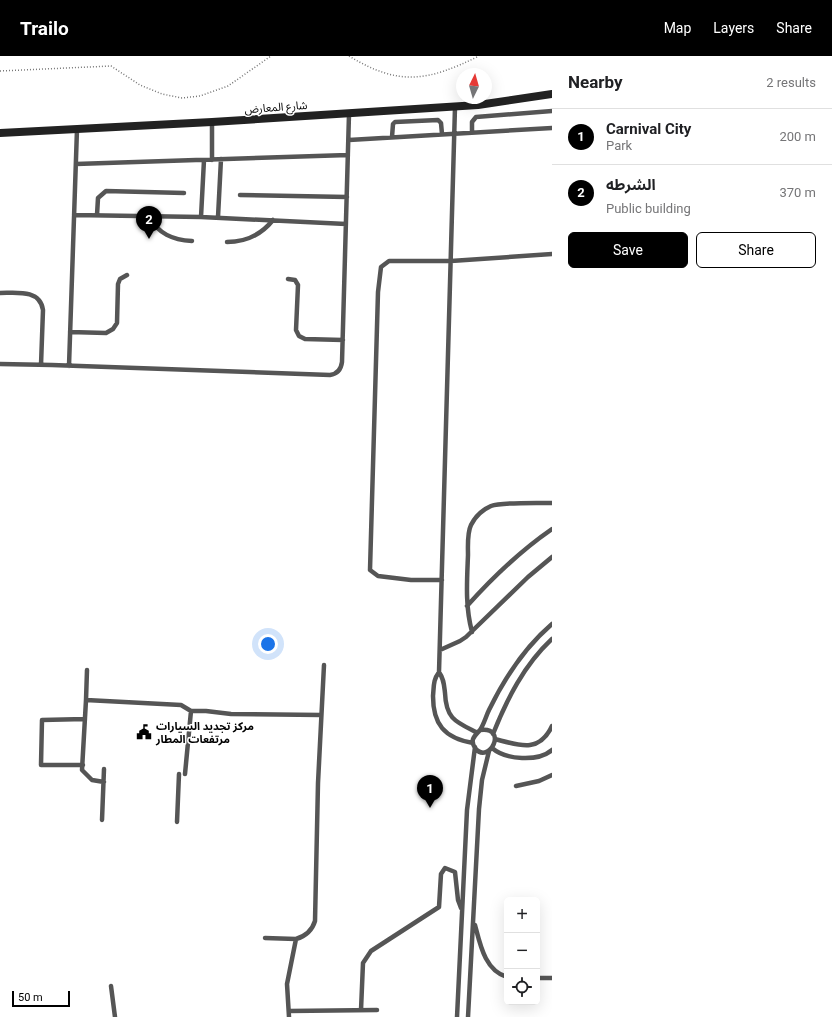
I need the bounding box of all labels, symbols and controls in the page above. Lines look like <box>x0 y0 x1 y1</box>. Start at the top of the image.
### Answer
text: Trailo <box>20 17 69 40</box>
text: Map <box>664 20 691 36</box>
text: Layers <box>713 20 754 36</box>
text: Share <box>776 20 812 36</box>
north arrow <box>456 68 492 104</box>
text: Nearby <box>568 72 623 92</box>
text: 2 results <box>766 75 816 90</box>
street label: شارع المعارض <box>244 99 308 117</box>
text: Carnival City <box>606 120 691 138</box>
text: 1 <box>577 129 585 144</box>
text: 200 m <box>779 129 816 144</box>
text: Park <box>606 138 632 153</box>
text: الشرطه <box>606 176 656 194</box>
text: 2 <box>577 185 585 200</box>
text: 370 m <box>779 185 816 200</box>
text: Public building <box>606 201 691 216</box>
pin: 2 <box>136 206 162 239</box>
button: Save <box>568 232 688 268</box>
button: Share <box>696 232 816 268</box>
your location <box>258 634 278 654</box>
place label: مركز تجديد السيارات مرتفعات المطار <box>155 720 254 746</box>
public building icon: مركز تجديد السيارات مرتفعات المطار <box>135 723 153 741</box>
pin: 1 <box>417 775 443 808</box>
map controls <box>504 897 540 1005</box>
button: + <box>504 897 540 933</box>
button: − <box>504 933 540 969</box>
button: locate <box>504 969 540 1005</box>
scale bar <box>12 989 70 1008</box>
text: 50 m <box>18 991 43 1004</box>

